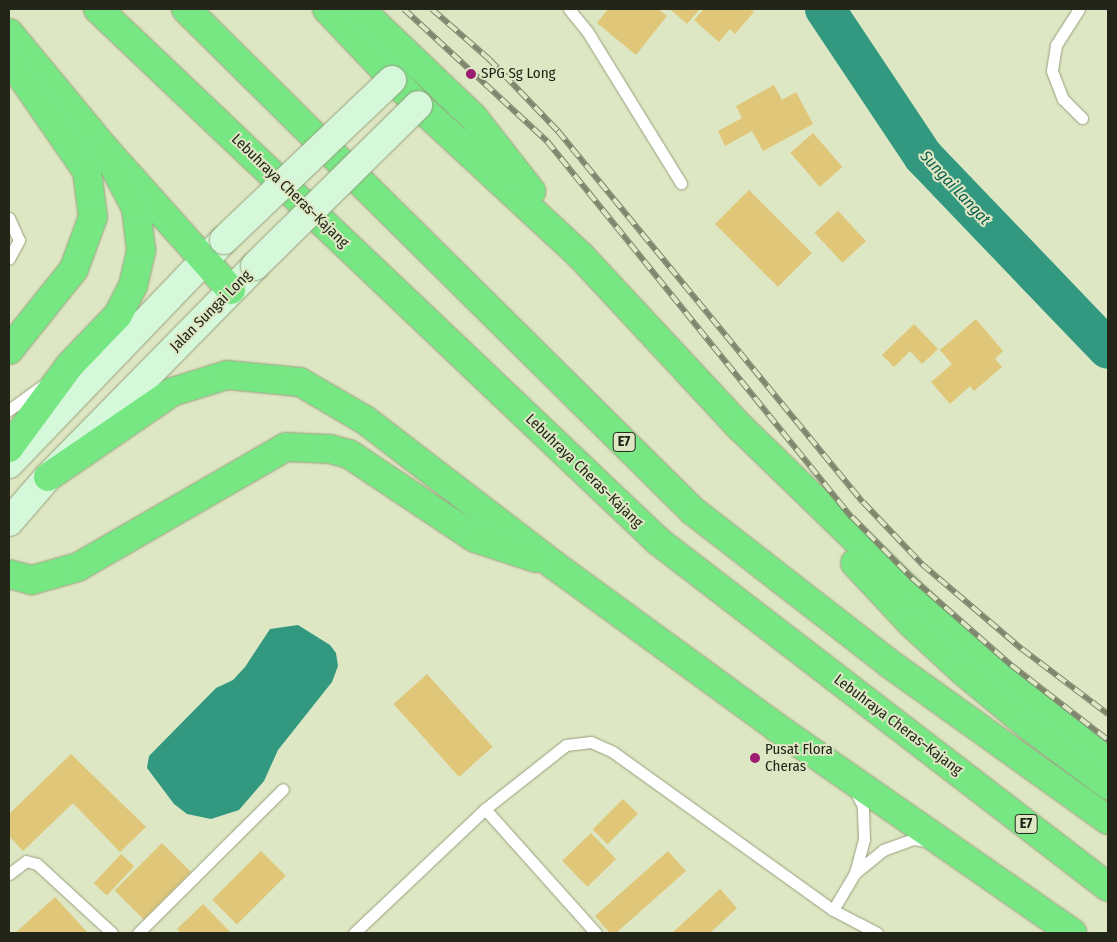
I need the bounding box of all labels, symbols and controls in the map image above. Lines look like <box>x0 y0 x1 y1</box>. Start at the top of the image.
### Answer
place label: SPG Sg Long <box>481 65 556 83</box>
marker: SPG Sg Long <box>465 68 477 80</box>
street label: Lebuhraya Cheras–Kajang <box>228 130 352 252</box>
water label: Sungai Langat <box>916 147 994 229</box>
street label: Jalan Sungai Long <box>167 267 255 355</box>
street label: Lebuhraya Cheras–Kajang <box>522 410 646 532</box>
road number: E7 <box>612 431 636 454</box>
street label: Lebuhraya Cheras–Kajang <box>830 671 966 779</box>
place label: Pusat Flora Cheras <box>765 740 833 775</box>
marker: Pusat Flora Cheras <box>749 752 761 764</box>
road number: E7 <box>1014 812 1038 836</box>

